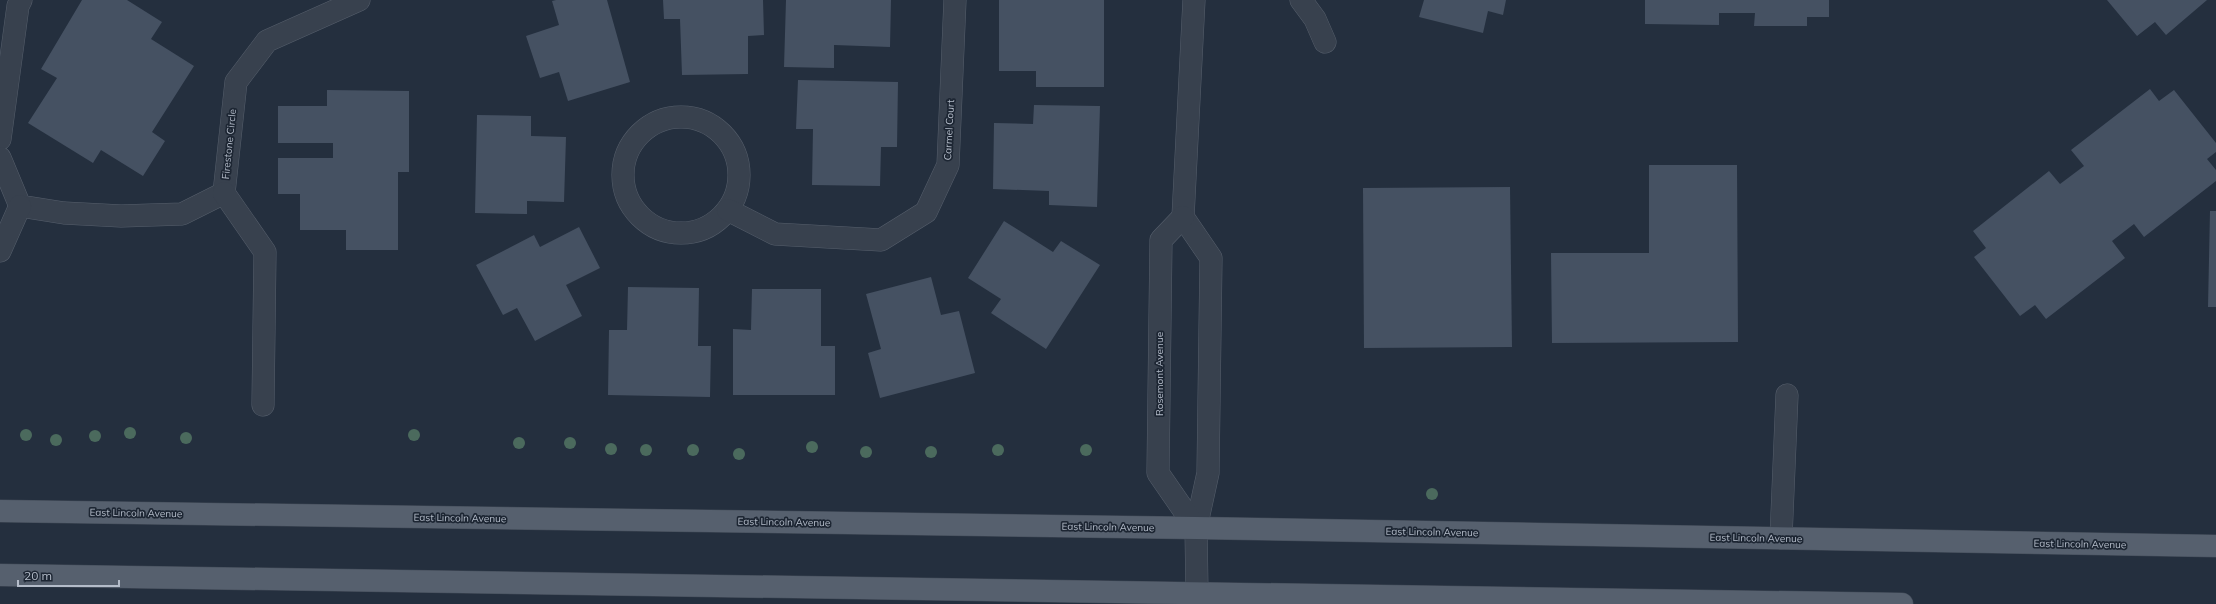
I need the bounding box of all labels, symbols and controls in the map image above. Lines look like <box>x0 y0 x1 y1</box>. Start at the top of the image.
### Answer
street label: Carmel Court <box>941 99 957 161</box>
street label: Firestone Circle <box>219 108 239 180</box>
street label: Rosemont Avenue <box>1153 332 1166 416</box>
street label: East Lincoln Avenue <box>90 506 182 520</box>
street label: East Lincoln Avenue <box>414 511 506 525</box>
street label: East Lincoln Avenue <box>738 515 830 529</box>
street label: East Lincoln Avenue <box>1062 520 1154 534</box>
street label: East Lincoln Avenue <box>1386 525 1478 539</box>
street label: East Lincoln Avenue <box>1710 531 1802 545</box>
street label: East Lincoln Avenue <box>2034 537 2126 551</box>
scale bar <box>18 562 119 588</box>
text: 20 m <box>24 568 52 583</box>

